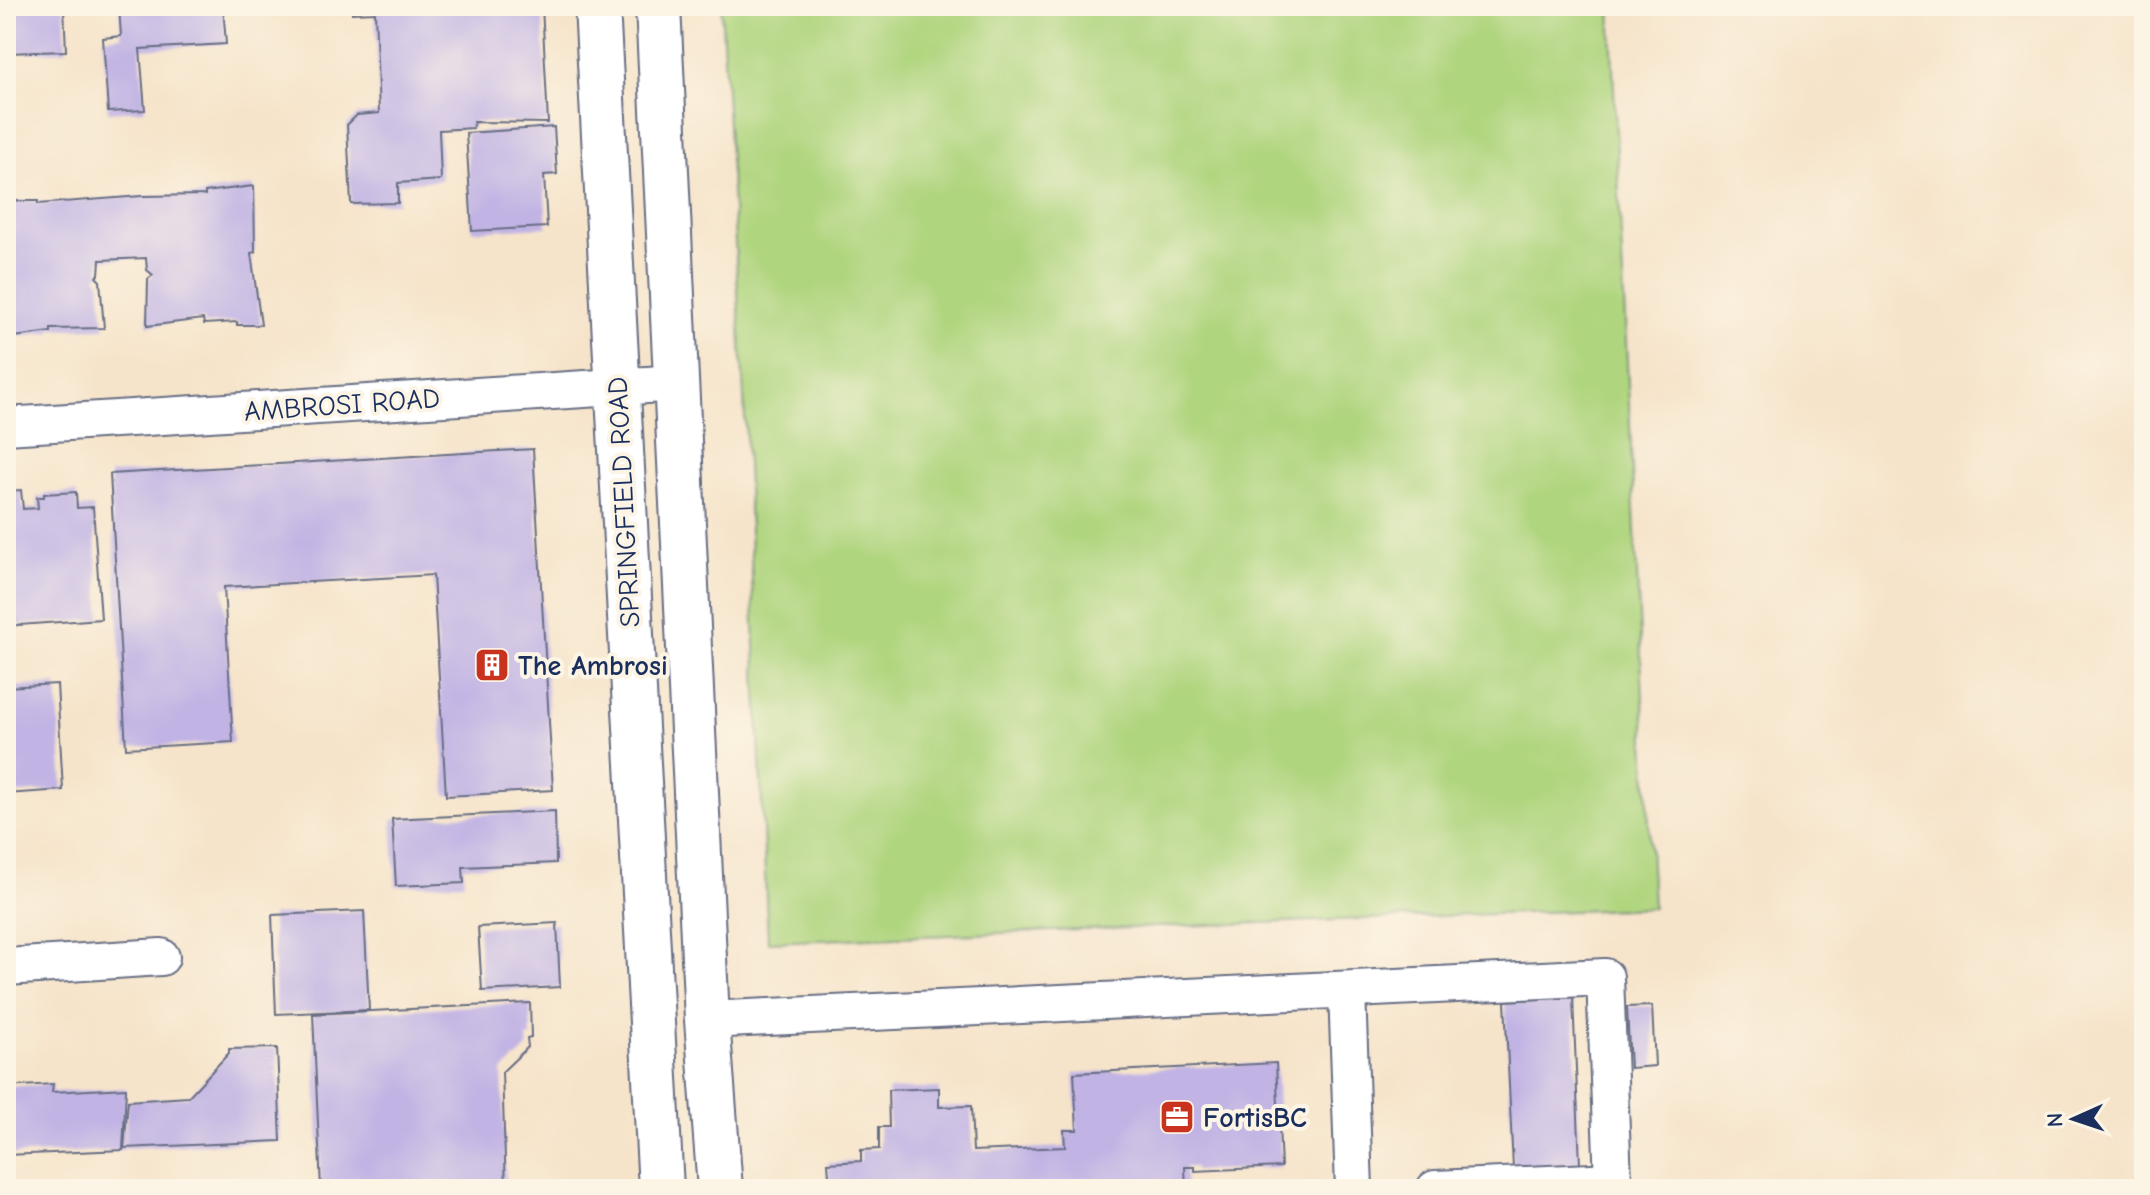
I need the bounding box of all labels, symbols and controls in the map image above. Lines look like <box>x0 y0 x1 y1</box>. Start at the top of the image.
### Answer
street label: SPRINGFIELD ROAD <box>601 376 647 628</box>
street label: AMBROSI ROAD <box>243 382 441 428</box>
building icon: The Ambrosi <box>473 646 511 684</box>
place label: The Ambrosi <box>518 650 668 682</box>
north arrow <box>2034 1079 2114 1159</box>
office icon: FortisBC <box>1158 1098 1196 1136</box>
place label: FortisBC <box>1203 1102 1307 1134</box>
text: N <box>2042 1112 2068 1128</box>

